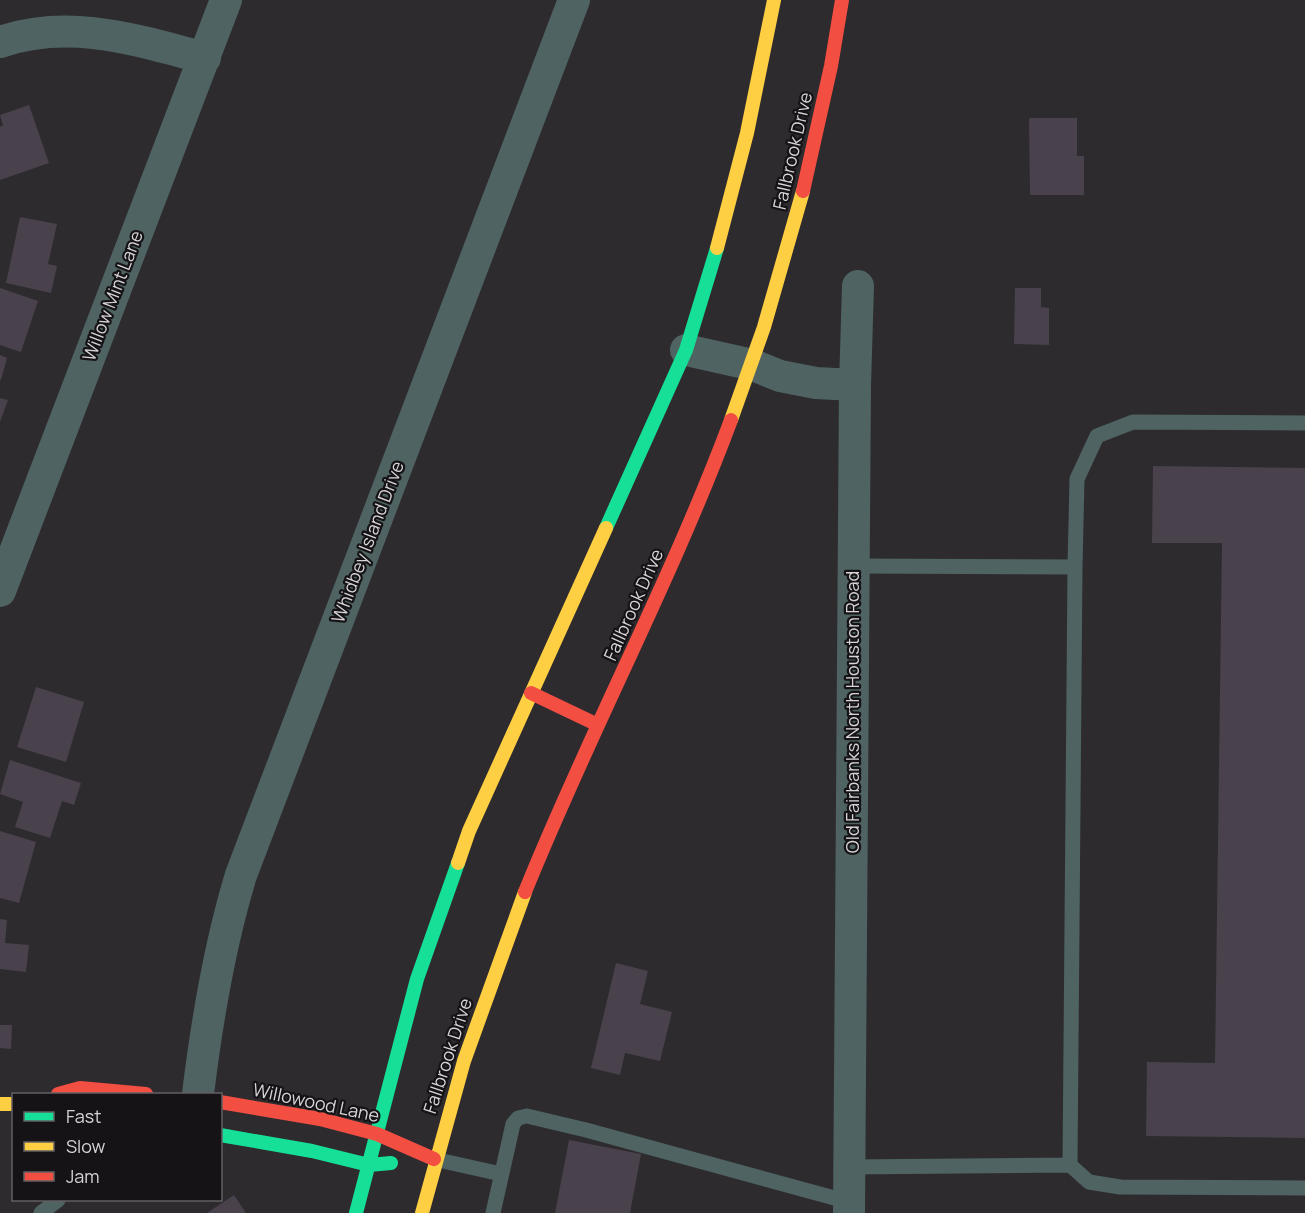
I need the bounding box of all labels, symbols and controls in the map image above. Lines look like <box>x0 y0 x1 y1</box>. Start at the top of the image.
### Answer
street label: Fallbrook Drive <box>767 90 817 212</box>
street label: Willow Mint Lane <box>76 227 148 364</box>
street label: Whidbey Island Drive <box>325 457 409 626</box>
street label: Fallbrook Drive <box>598 545 668 664</box>
street label: Old Fairbanks North Houston Road <box>840 571 864 853</box>
street label: Fallbrook Drive <box>417 995 477 1116</box>
street label: Willowood Lane <box>251 1077 382 1127</box>
legend <box>12 1093 222 1201</box>
text: Fast <box>66 1104 101 1128</box>
text: Slow <box>66 1134 106 1158</box>
text: Jam <box>66 1164 100 1188</box>

